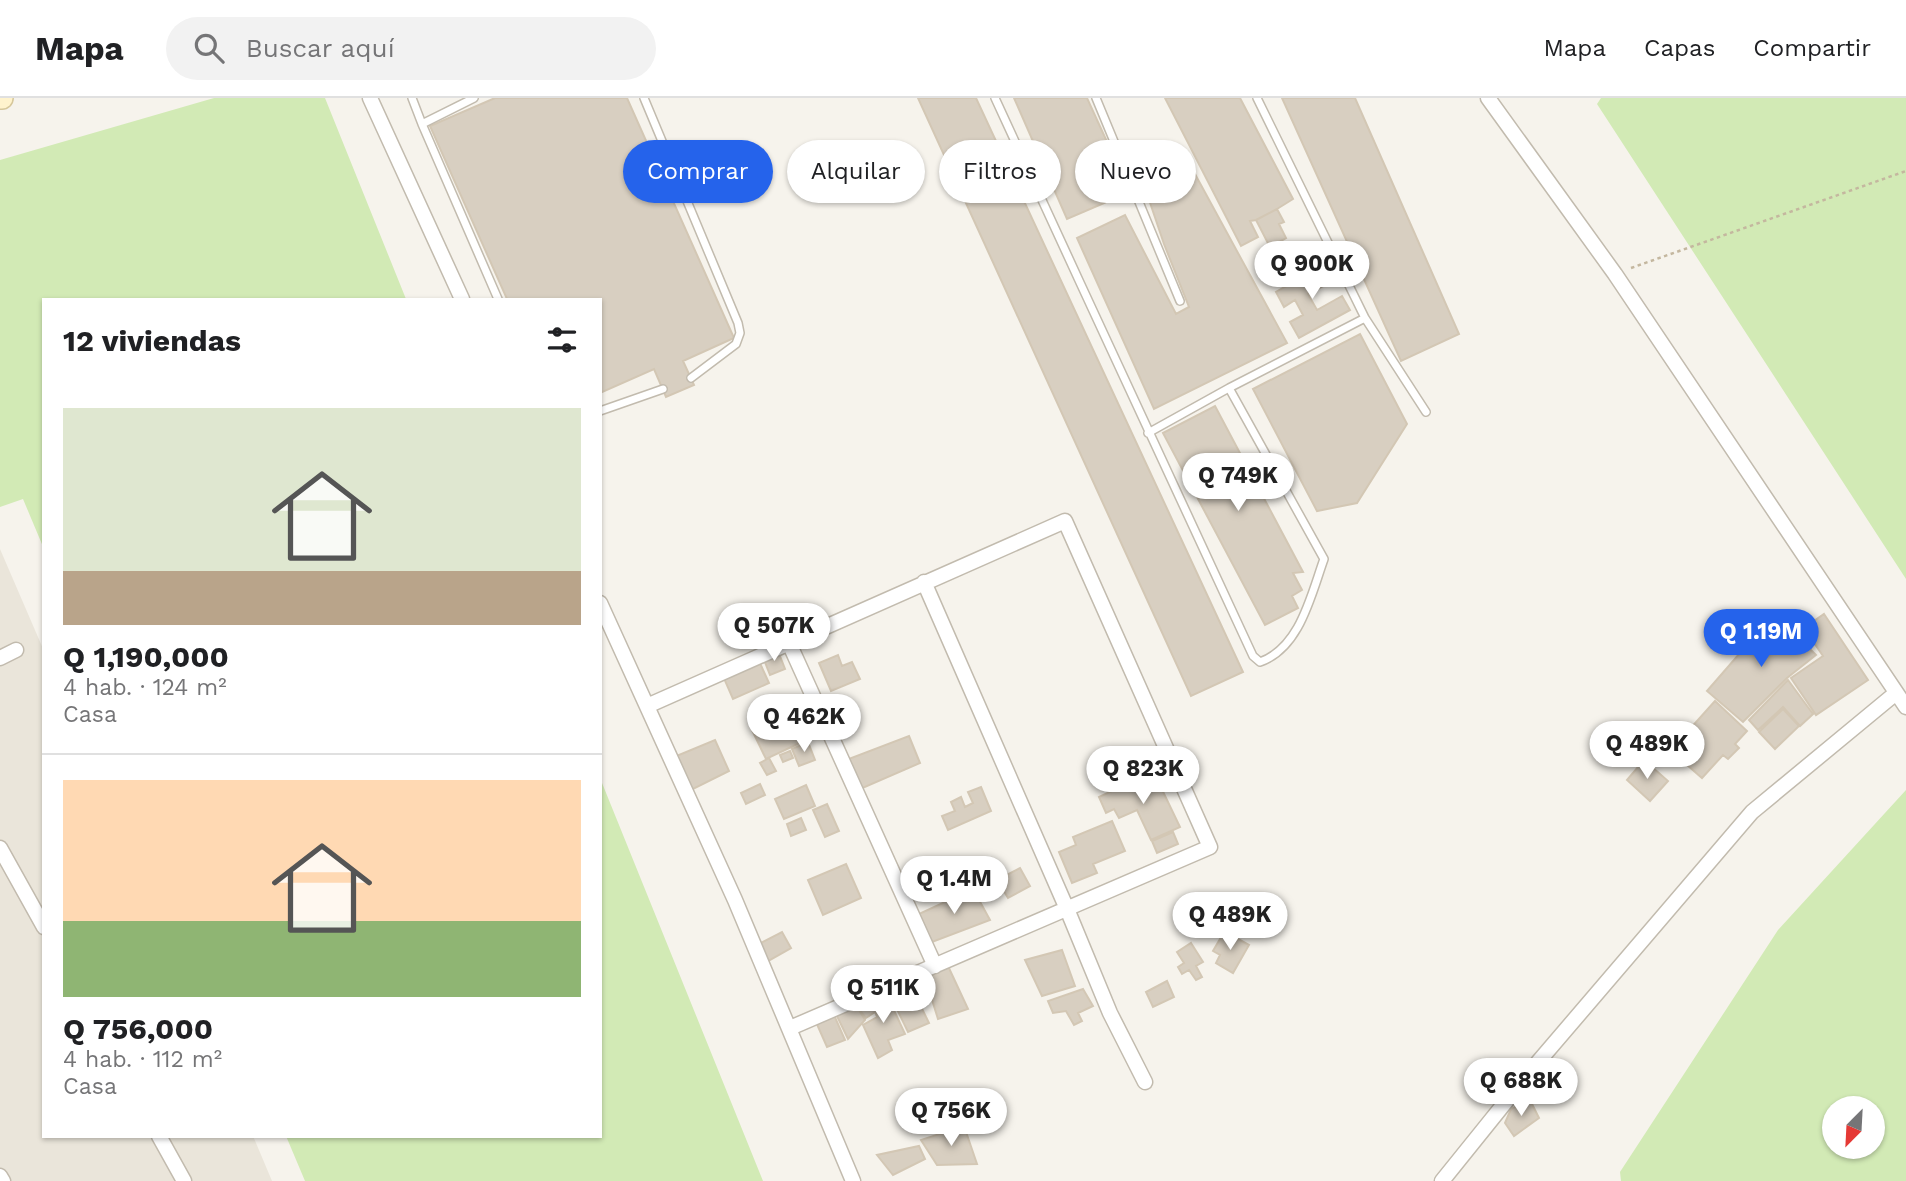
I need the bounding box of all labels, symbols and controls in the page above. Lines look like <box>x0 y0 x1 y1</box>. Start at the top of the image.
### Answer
search box <box>166 17 656 80</box>
text: Mapa <box>35 29 124 68</box>
icon: search <box>190 29 228 67</box>
text: Buscar aquí <box>246 33 395 63</box>
text: Mapa <box>1543 34 1606 62</box>
text: Capas <box>1644 34 1715 62</box>
text: Compartir <box>1753 34 1871 62</box>
chip: Comprar <box>623 140 773 203</box>
chip: Alquilar <box>787 140 925 203</box>
chip: Filtros <box>939 140 1061 203</box>
chip: Nuevo <box>1075 140 1196 203</box>
pin: Q 900K <box>1255 242 1369 301</box>
text: Q 900K <box>1270 250 1354 277</box>
icon: filters <box>543 321 581 359</box>
text: 12 viviendas <box>63 323 241 358</box>
icon: home <box>259 453 385 579</box>
pin: Q 749K <box>1181 454 1295 513</box>
text: Q 749K <box>1198 462 1278 489</box>
pin: Q 507K <box>717 603 831 663</box>
pin: Q 1.19M <box>1696 610 1826 669</box>
text: Q 507K <box>733 612 815 639</box>
text: Q 1.19M <box>1720 618 1802 645</box>
text: Q 1,190,000 <box>63 639 229 674</box>
text: 4 hab. · 124 m² <box>63 674 227 701</box>
pin: Q 462K <box>747 694 861 754</box>
text: Casa <box>63 701 117 728</box>
text: Q 462K <box>763 703 845 730</box>
pin: Q 489K <box>1590 722 1704 781</box>
text: Q 489K <box>1606 730 1688 757</box>
pin: Q 823K <box>1086 746 1200 806</box>
text: Q 823K <box>1102 755 1184 782</box>
icon: home <box>259 825 385 951</box>
pin: Q 1.4M <box>897 856 1011 916</box>
text: Q 1.4M <box>916 865 992 892</box>
pin: Q 489K <box>1173 892 1287 952</box>
text: Q 489K <box>1189 901 1271 928</box>
pin: Q 511K <box>826 965 940 1025</box>
text: Q 511K <box>847 974 919 1001</box>
text: Q 756,000 <box>63 1011 213 1046</box>
text: 4 hab. · 112 m² <box>63 1046 222 1073</box>
pin: Q 688K <box>1464 1058 1578 1118</box>
text: Q 688K <box>1480 1067 1562 1094</box>
text: Casa <box>63 1073 117 1100</box>
pin: Q 756K <box>894 1088 1008 1148</box>
north arrow <box>1822 1096 1885 1158</box>
map controls <box>1822 1096 1885 1159</box>
text: Q 756K <box>911 1097 991 1124</box>

